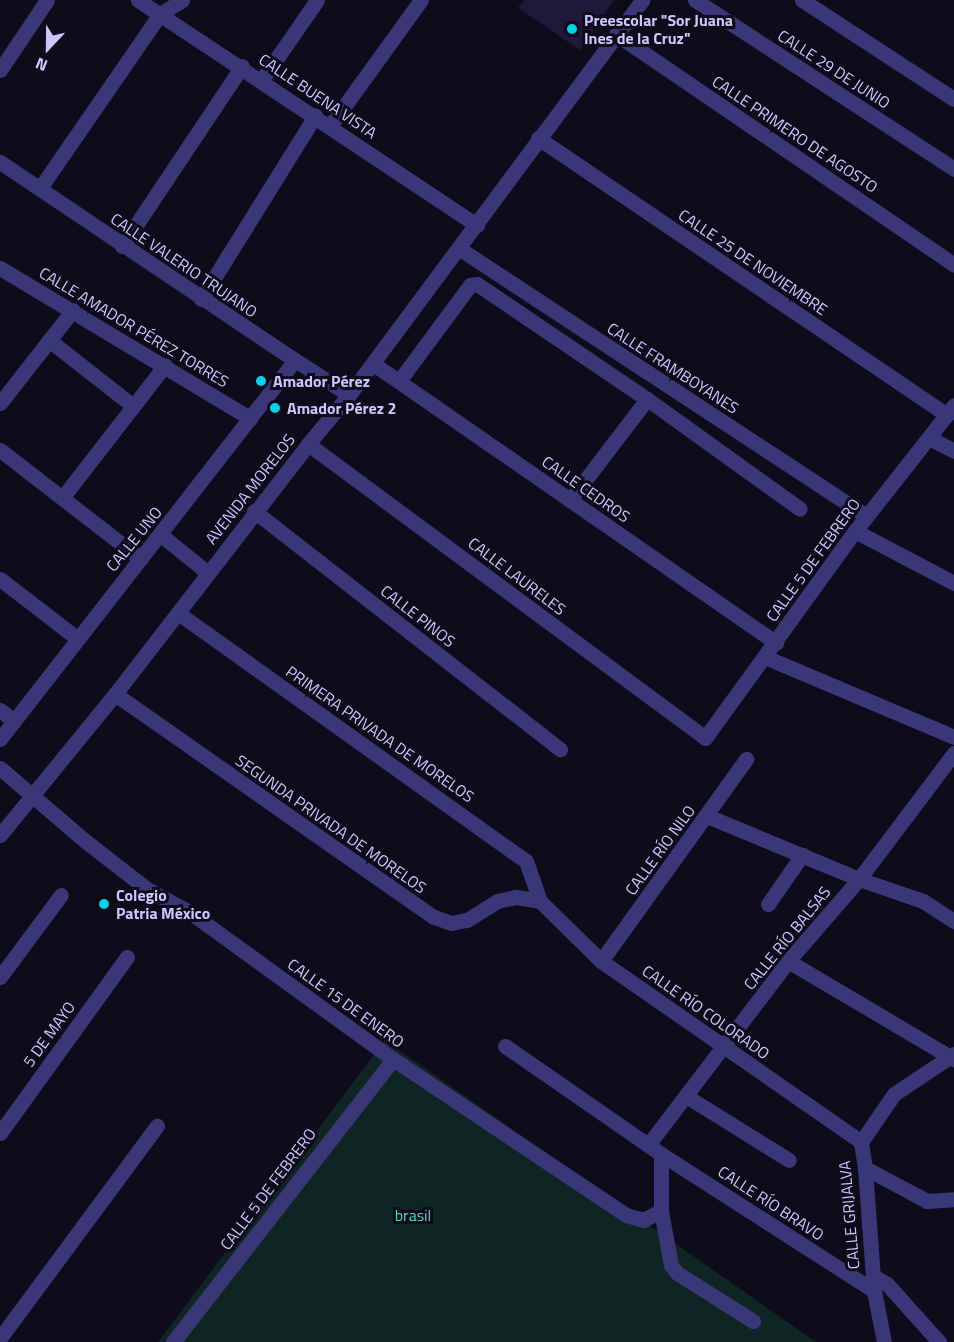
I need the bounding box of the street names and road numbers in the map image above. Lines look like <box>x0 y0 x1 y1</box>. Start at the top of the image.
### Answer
street label: CALLE 29 DE JUNIO <box>774 25 894 113</box>
street label: CALLE BUENA VISTA <box>255 49 381 143</box>
street label: CALLE PRIMERO DE AGOSTO <box>709 71 881 197</box>
street label: CALLE 25 DE NOVIEMBRE <box>675 205 831 319</box>
street label: CALLE VALERIO TRUJANO <box>107 209 261 321</box>
street label: CALLE AMADOR PÉREZ TORRES <box>36 263 232 391</box>
street label: CALLE FRAMBOYANES <box>604 318 742 418</box>
street label: AVENIDA MORELOS <box>201 430 299 548</box>
street label: CALLE CEDROS <box>538 452 634 526</box>
street label: CALLE 5 DE FEBRERO <box>762 495 864 625</box>
street label: CALLE UNO <box>102 503 166 575</box>
street label: CALLE LAURELES <box>464 533 570 619</box>
street label: CALLE PINOS <box>377 581 459 651</box>
street label: PRIMERA PRIVADA DE MORELOS <box>282 662 478 806</box>
street label: SEGUNDA PRIVADA DE MORELOS <box>232 751 430 897</box>
street label: CALLE RÍO NILO <box>621 801 699 899</box>
street label: CALLE RÍO BALSAS <box>739 882 835 994</box>
street label: CALLE 15 DE ENERO <box>284 954 408 1052</box>
street label: CALLE RÍO COLORADO <box>639 961 773 1063</box>
street label: 5 DE MAYO <box>19 998 79 1070</box>
street label: CALLE 5 DE FEBRERO <box>216 1124 320 1254</box>
street label: CALLE GRIJALVA <box>835 1160 863 1270</box>
street label: CALLE RÍO BRAVO <box>715 1162 827 1244</box>

